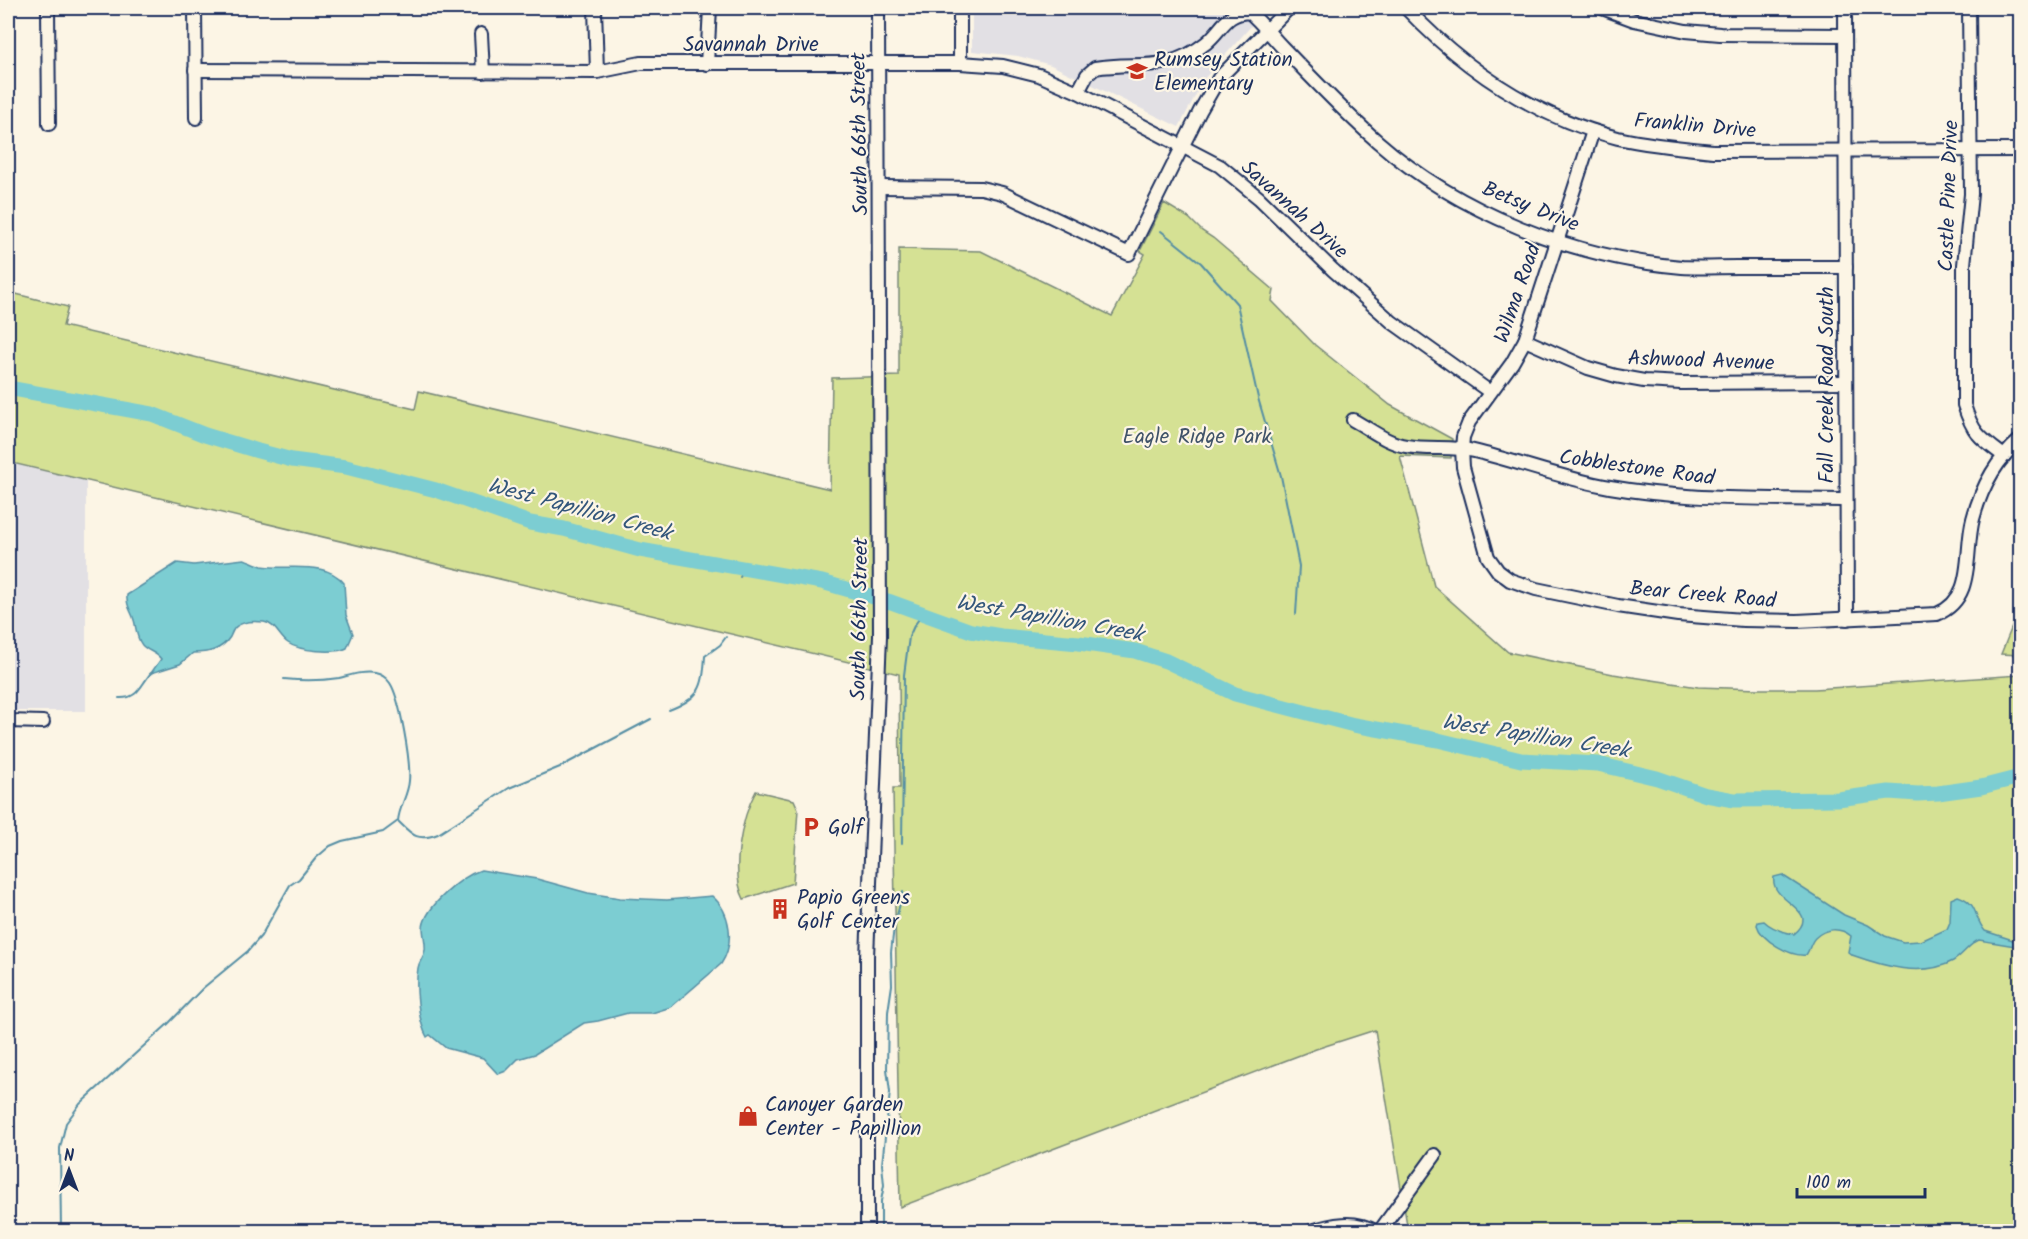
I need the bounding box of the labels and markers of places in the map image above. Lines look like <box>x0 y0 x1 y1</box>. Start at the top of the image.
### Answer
place label: Rumsey Station Elementary <box>1154 44 1293 101</box>
school or university icon: Rumsey Station Elementary <box>1125 59 1149 83</box>
place label: Golf <box>828 812 865 845</box>
parking icon: Golf <box>799 815 823 839</box>
place label: Papio Greens Golf Center <box>797 882 910 939</box>
building icon: Papio Greens Golf Center <box>768 897 792 921</box>
place label: Canoyer Garden Center - Papillion <box>765 1089 922 1146</box>
shop icon: Canoyer Garden Center - Papillion <box>736 1104 760 1128</box>

